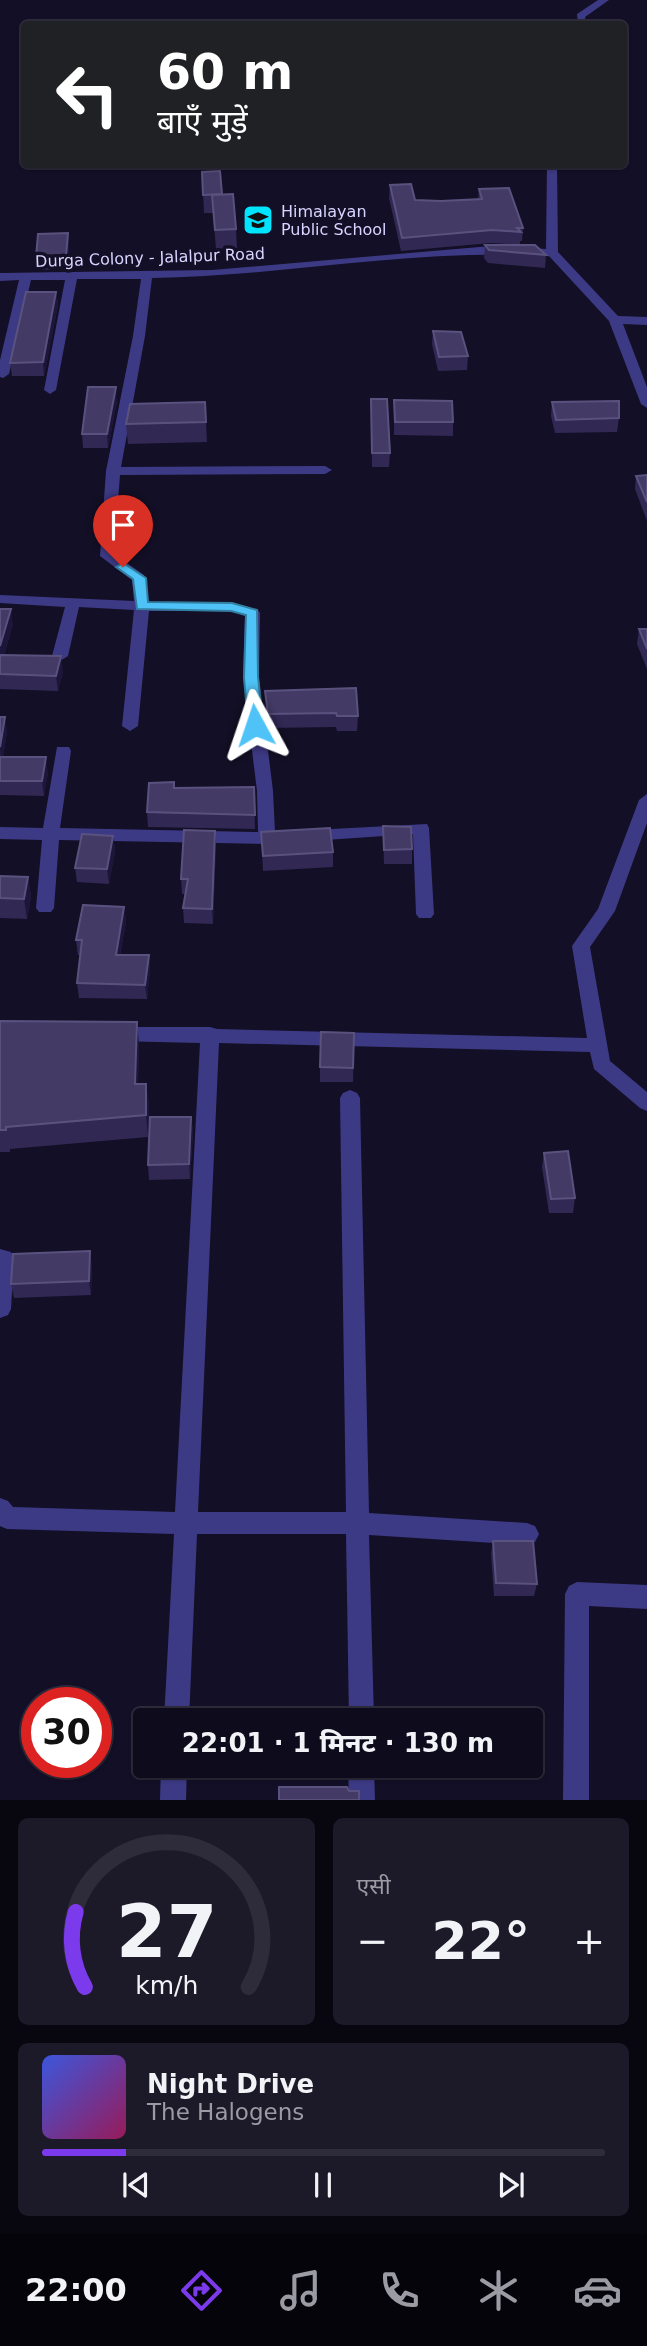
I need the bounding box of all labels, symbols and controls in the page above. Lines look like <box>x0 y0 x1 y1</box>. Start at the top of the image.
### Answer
text: 60 m <box>157 44 293 101</box>
icon: left <box>42 49 133 140</box>
text: बाएँ मुड़ें <box>157 103 248 141</box>
place label: Himalayan Public School <box>281 202 387 239</box>
school or university icon: Himalayan Public School <box>241 203 275 237</box>
street label: Durga Colony - Jalalpur Road <box>35 244 265 271</box>
pin <box>93 495 153 567</box>
icon: arrive <box>104 506 142 544</box>
position arrow <box>218 688 292 762</box>
speed limit sign: 30 <box>21 1687 112 1778</box>
text: 22:01 · 1 मिनट · 130 m <box>182 1728 494 1758</box>
text: एसी <box>357 1873 391 1899</box>
text: 27 <box>116 1890 217 1975</box>
text: 22° <box>432 1911 530 1971</box>
text: − <box>357 1919 388 1963</box>
text: + <box>573 1919 605 1963</box>
text: km/h <box>135 1971 198 2000</box>
text: Night Drive <box>147 2069 314 2099</box>
text: The Halogens <box>147 2099 304 2125</box>
icon: previous <box>117 2166 155 2204</box>
icon: pause <box>304 2166 342 2204</box>
icon: next <box>492 2166 530 2204</box>
icon: directions <box>177 2266 226 2315</box>
icon: music <box>276 2266 325 2315</box>
icon: phone <box>375 2266 424 2315</box>
icon: climate <box>474 2266 523 2315</box>
icon: car <box>573 2266 622 2315</box>
text: 22:00 <box>25 2271 127 2309</box>

